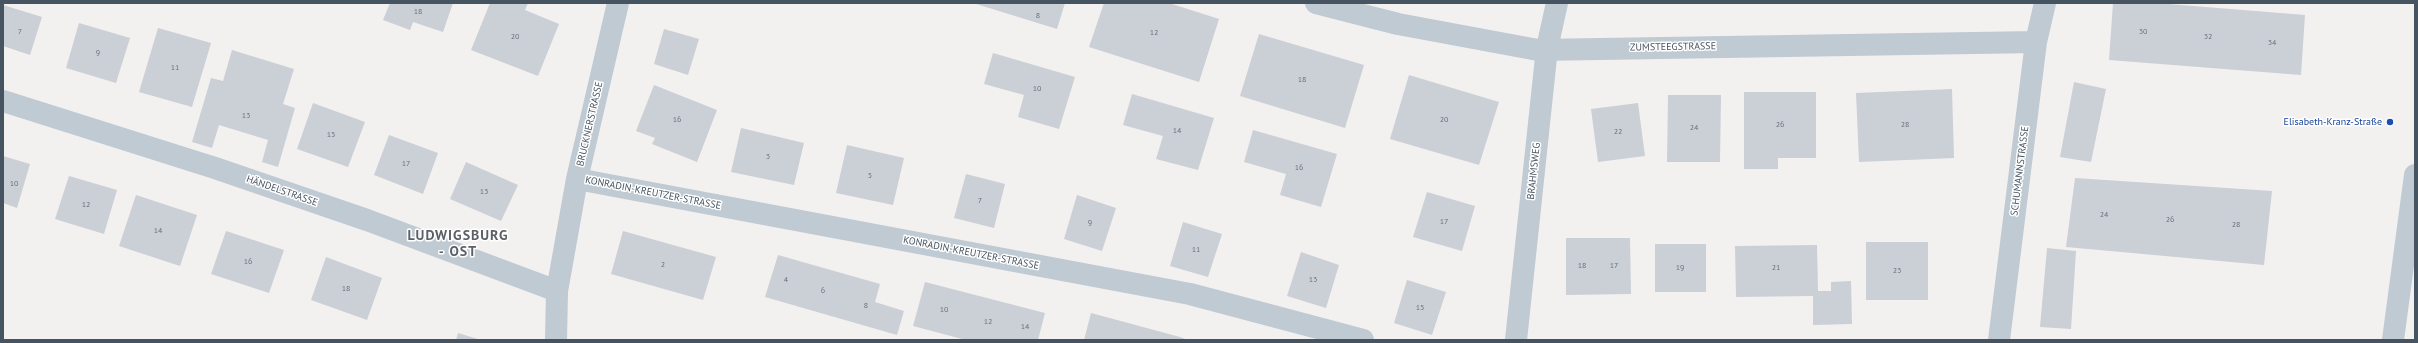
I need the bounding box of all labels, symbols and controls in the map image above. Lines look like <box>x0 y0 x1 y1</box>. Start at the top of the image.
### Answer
house number: 18 <box>414 7 422 17</box>
house number: 8 <box>1036 11 1040 21</box>
house number: 7 <box>18 27 22 37</box>
house number: 30 <box>2139 27 2147 37</box>
house number: 12 <box>1150 28 1158 38</box>
house number: 20 <box>511 32 519 42</box>
house number: 32 <box>2204 32 2212 42</box>
house number: 34 <box>2268 38 2276 48</box>
street label: ZUMSTEEGSTRASSE <box>1630 40 1716 54</box>
house number: 9 <box>96 48 100 58</box>
house number: 11 <box>171 63 179 73</box>
house number: 18 <box>1298 75 1306 85</box>
street label: BRUCKNERSTRASSE <box>574 80 606 168</box>
house number: 10 <box>1033 84 1041 94</box>
house number: 13 <box>242 111 250 121</box>
house number: 16 <box>673 115 681 125</box>
house number: 20 <box>1440 115 1448 125</box>
place label: Elisabeth-Kranz-Straße <box>2284 116 2382 128</box>
marker: Elisabeth-Kranz-Straße <box>2385 117 2395 127</box>
house number: 26 <box>1776 120 1784 130</box>
house number: 28 <box>1901 120 1909 130</box>
house number: 24 <box>1690 123 1698 133</box>
house number: 14 <box>1173 126 1181 136</box>
street label: SCHUMANNSTRASSE <box>2009 126 2031 216</box>
house number: 22 <box>1614 127 1622 137</box>
house number: 15 <box>327 130 335 140</box>
street label: BRAHMSWEG <box>1525 142 1543 200</box>
house number: 3 <box>766 152 770 162</box>
house number: 17 <box>402 159 410 169</box>
house number: 16 <box>1295 163 1303 173</box>
house number: 5 <box>868 171 872 181</box>
street label: HÄNDELSTRASSE <box>245 173 319 209</box>
street label: KONRADIN-KREUTZER-STRASSE <box>584 174 722 212</box>
house number: 10 <box>10 179 18 189</box>
house number: 13 <box>480 187 488 197</box>
house number: 7 <box>978 196 982 206</box>
house number: 12 <box>82 200 90 210</box>
house number: 24 <box>2100 210 2108 220</box>
house number: 26 <box>2166 215 2174 225</box>
house number: 17 <box>1440 217 1448 227</box>
house number: 9 <box>1088 218 1092 228</box>
house number: 28 <box>2232 220 2240 230</box>
house number: 14 <box>154 226 162 236</box>
district label: LUDWIGSBURG - OST <box>407 228 509 260</box>
street label: KONRADIN-KREUTZER-STRASSE <box>902 234 1040 272</box>
house number: 11 <box>1192 245 1200 255</box>
house number: 16 <box>244 257 252 267</box>
house number: 2 <box>661 260 665 270</box>
house number: 18 <box>1578 261 1586 271</box>
house number: 17 <box>1610 261 1618 271</box>
house number: 19 <box>1676 263 1684 273</box>
house number: 21 <box>1772 263 1780 273</box>
house number: 23 <box>1893 266 1901 276</box>
house number: 4 <box>784 275 788 285</box>
house number: 13 <box>1309 275 1317 285</box>
house number: 18 <box>342 284 350 294</box>
house number: 6 <box>821 286 825 296</box>
house number: 8 <box>864 301 868 311</box>
house number: 15 <box>1416 303 1424 313</box>
house number: 10 <box>940 305 948 315</box>
house number: 12 <box>984 317 992 327</box>
house number: 14 <box>1021 322 1029 332</box>

